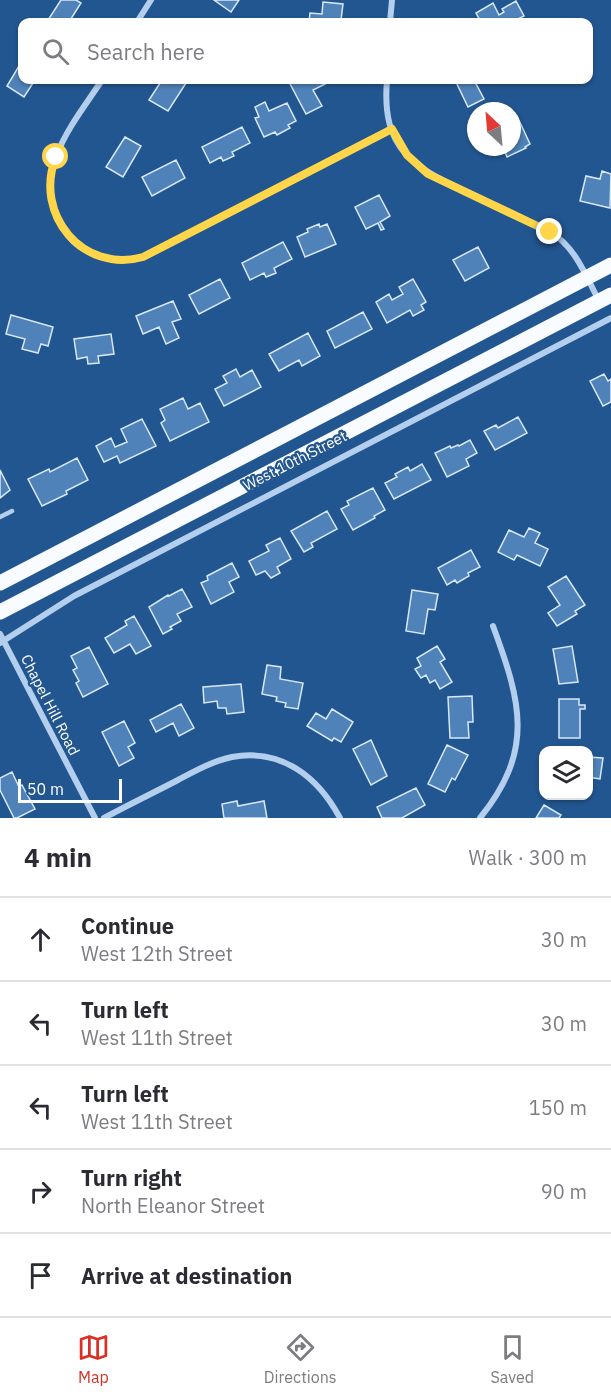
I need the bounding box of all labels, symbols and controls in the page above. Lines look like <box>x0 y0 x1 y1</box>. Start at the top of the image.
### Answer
search box <box>18 18 593 84</box>
icon: search <box>39 35 72 68</box>
text: Search here <box>87 37 205 66</box>
north arrow <box>467 102 521 156</box>
route start <box>42 143 68 169</box>
route end <box>536 218 562 244</box>
street label: West 10th Street <box>240 426 350 495</box>
street label: Chapel Hill Road <box>17 651 84 758</box>
map controls <box>539 746 593 800</box>
button: layers <box>539 746 593 800</box>
scale bar <box>18 776 122 804</box>
text: 50 m <box>27 779 64 799</box>
text: 4 min <box>24 840 92 874</box>
text: Walk · 300 m <box>469 844 587 871</box>
text: Continue <box>81 911 174 940</box>
icon: ahead <box>24 923 57 956</box>
text: 30 m <box>541 926 587 953</box>
text: West 12th Street <box>81 940 233 967</box>
text: Turn left <box>81 995 169 1024</box>
icon: left <box>24 1007 57 1040</box>
text: 30 m <box>541 1010 587 1037</box>
text: West 11th Street <box>81 1024 233 1051</box>
text: Turn left <box>81 1079 169 1108</box>
icon: left <box>24 1091 57 1124</box>
text: 150 m <box>529 1094 587 1121</box>
text: West 11th Street <box>81 1108 233 1135</box>
text: Turn right <box>81 1163 182 1192</box>
icon: right <box>24 1175 57 1208</box>
text: 90 m <box>541 1178 587 1205</box>
text: North Eleanor Street <box>81 1192 265 1219</box>
icon: arrive <box>24 1259 57 1292</box>
text: Arrive at destination <box>81 1261 292 1290</box>
tab: Map <box>77 1331 110 1387</box>
tab: Directions <box>264 1331 337 1387</box>
tab: Saved <box>491 1331 534 1387</box>

